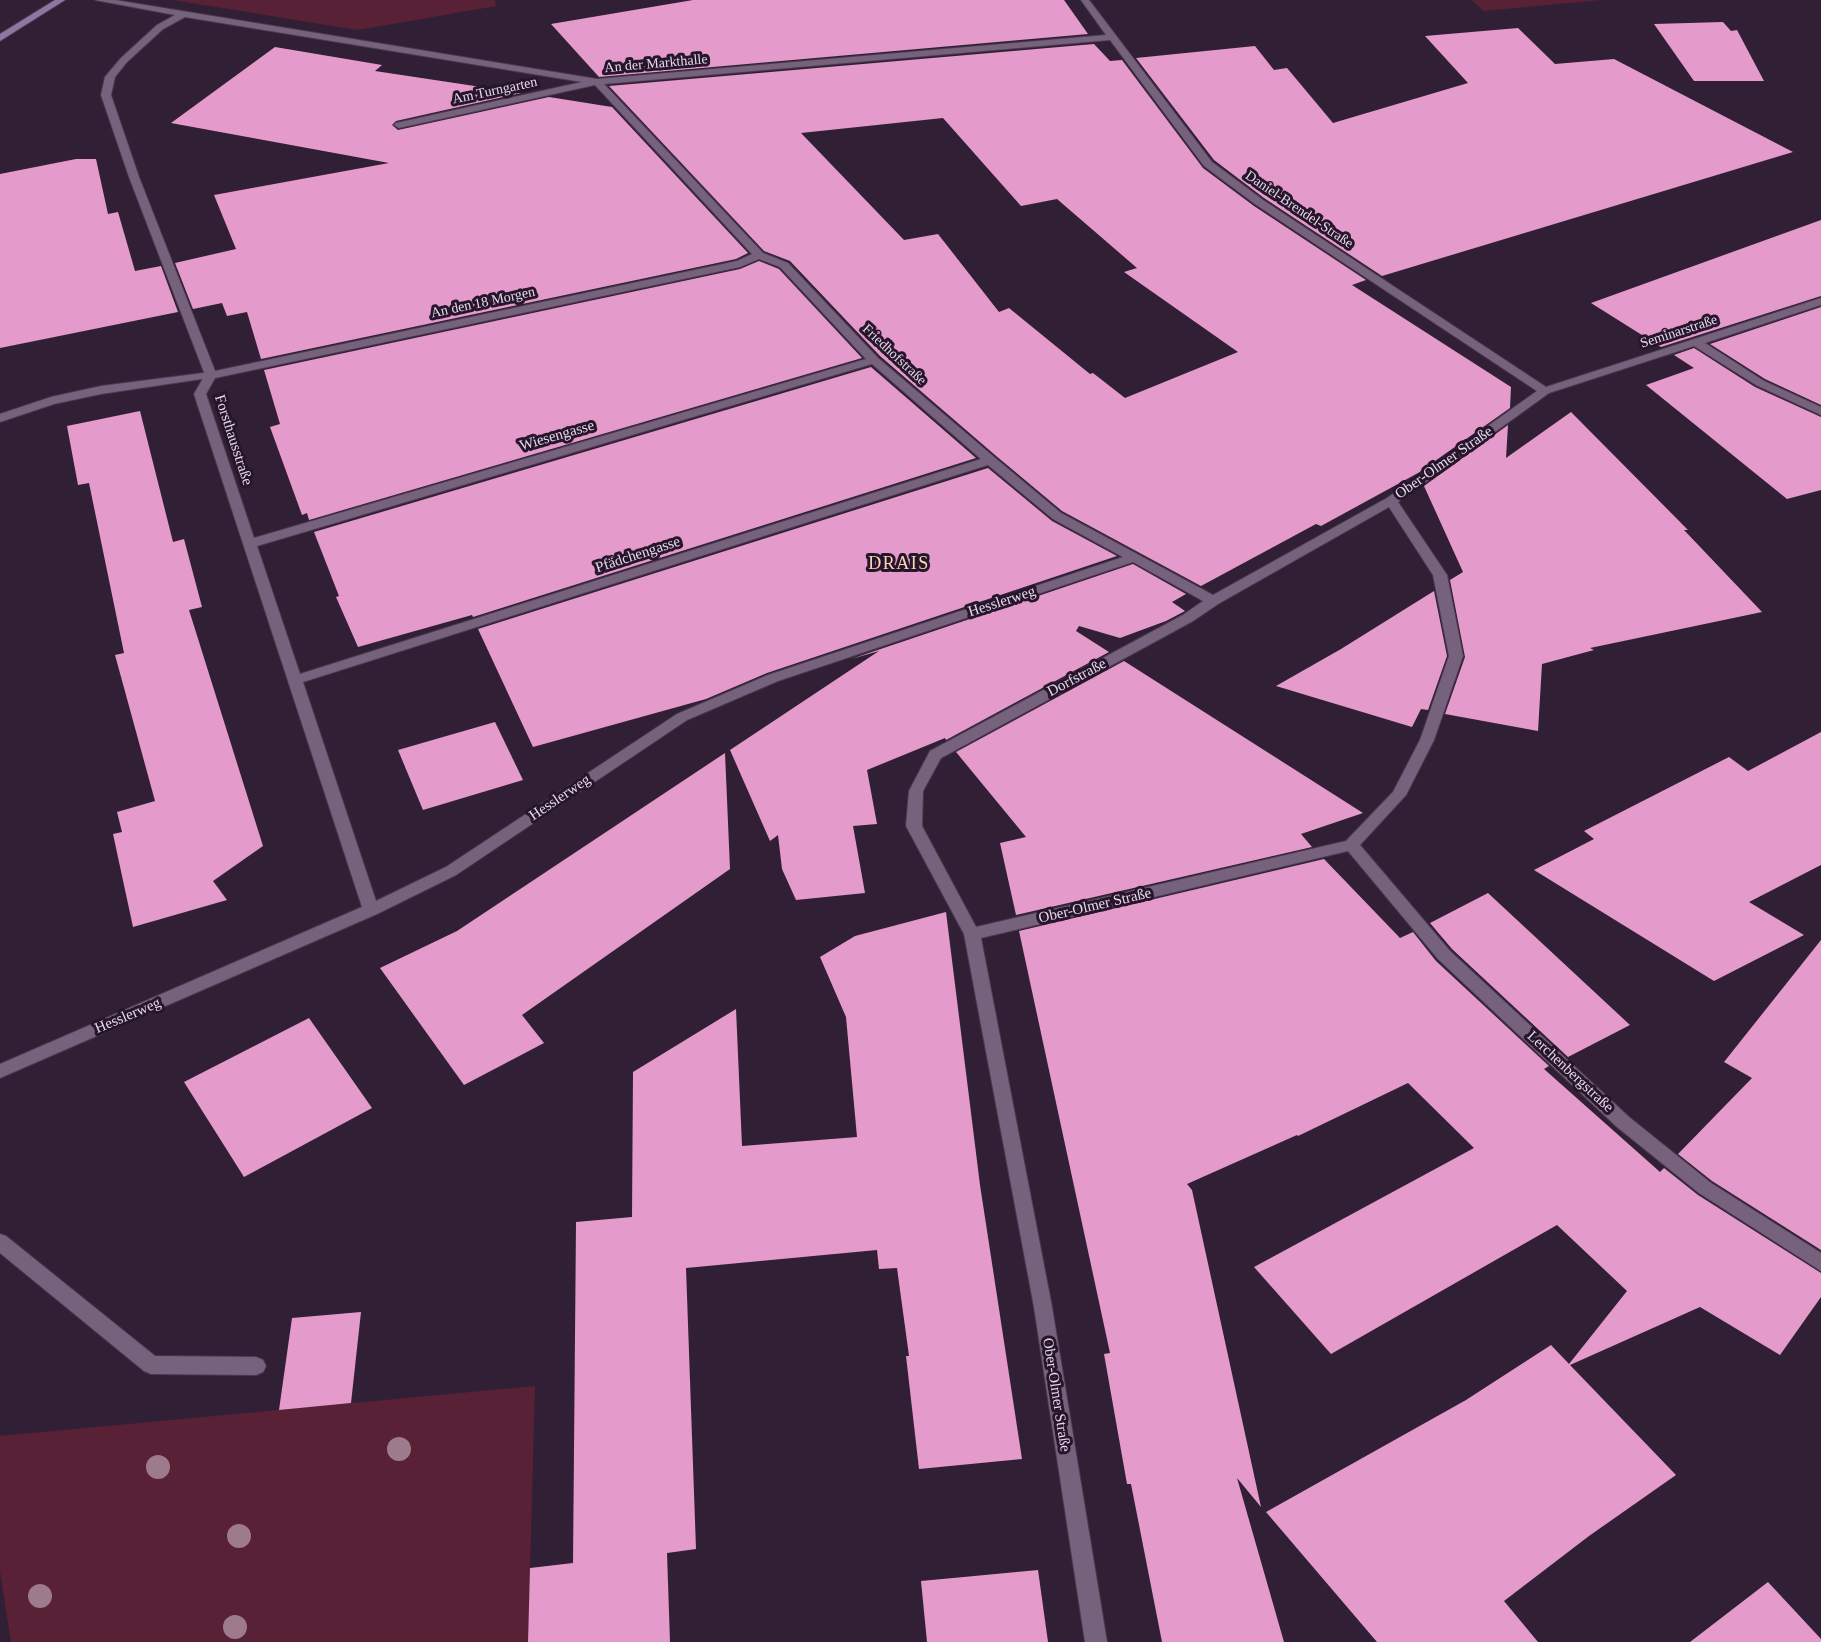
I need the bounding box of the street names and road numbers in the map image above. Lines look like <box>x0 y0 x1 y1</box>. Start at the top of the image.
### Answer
street label: An der Markthalle <box>604 51 708 77</box>
street label: Am Turngarten <box>451 74 539 108</box>
street label: Daniel-Brendel-Straße <box>1242 168 1356 252</box>
street label: An den 18 Morgen <box>429 284 537 322</box>
street label: Seminarstraße <box>1638 312 1720 352</box>
street label: Friedhofstraße <box>858 321 930 389</box>
street label: Forsthausstraße <box>210 392 256 488</box>
street label: Wiesengasse <box>518 417 596 455</box>
street label: Ober-Olmer Straße <box>1392 423 1496 503</box>
street label: Pfädchengasse <box>593 533 683 577</box>
street label: Hesslerweg <box>966 583 1038 621</box>
street label: Dorfstraße <box>1044 655 1110 701</box>
street label: Hesslerweg <box>526 771 594 825</box>
street label: Ober-Olmer Straße <box>1037 884 1153 928</box>
street label: Hesslerweg <box>92 994 164 1038</box>
street label: Lerchenbergstraße <box>1523 1027 1617 1117</box>
street label: Ober-Olmer Straße <box>1038 1337 1074 1453</box>

